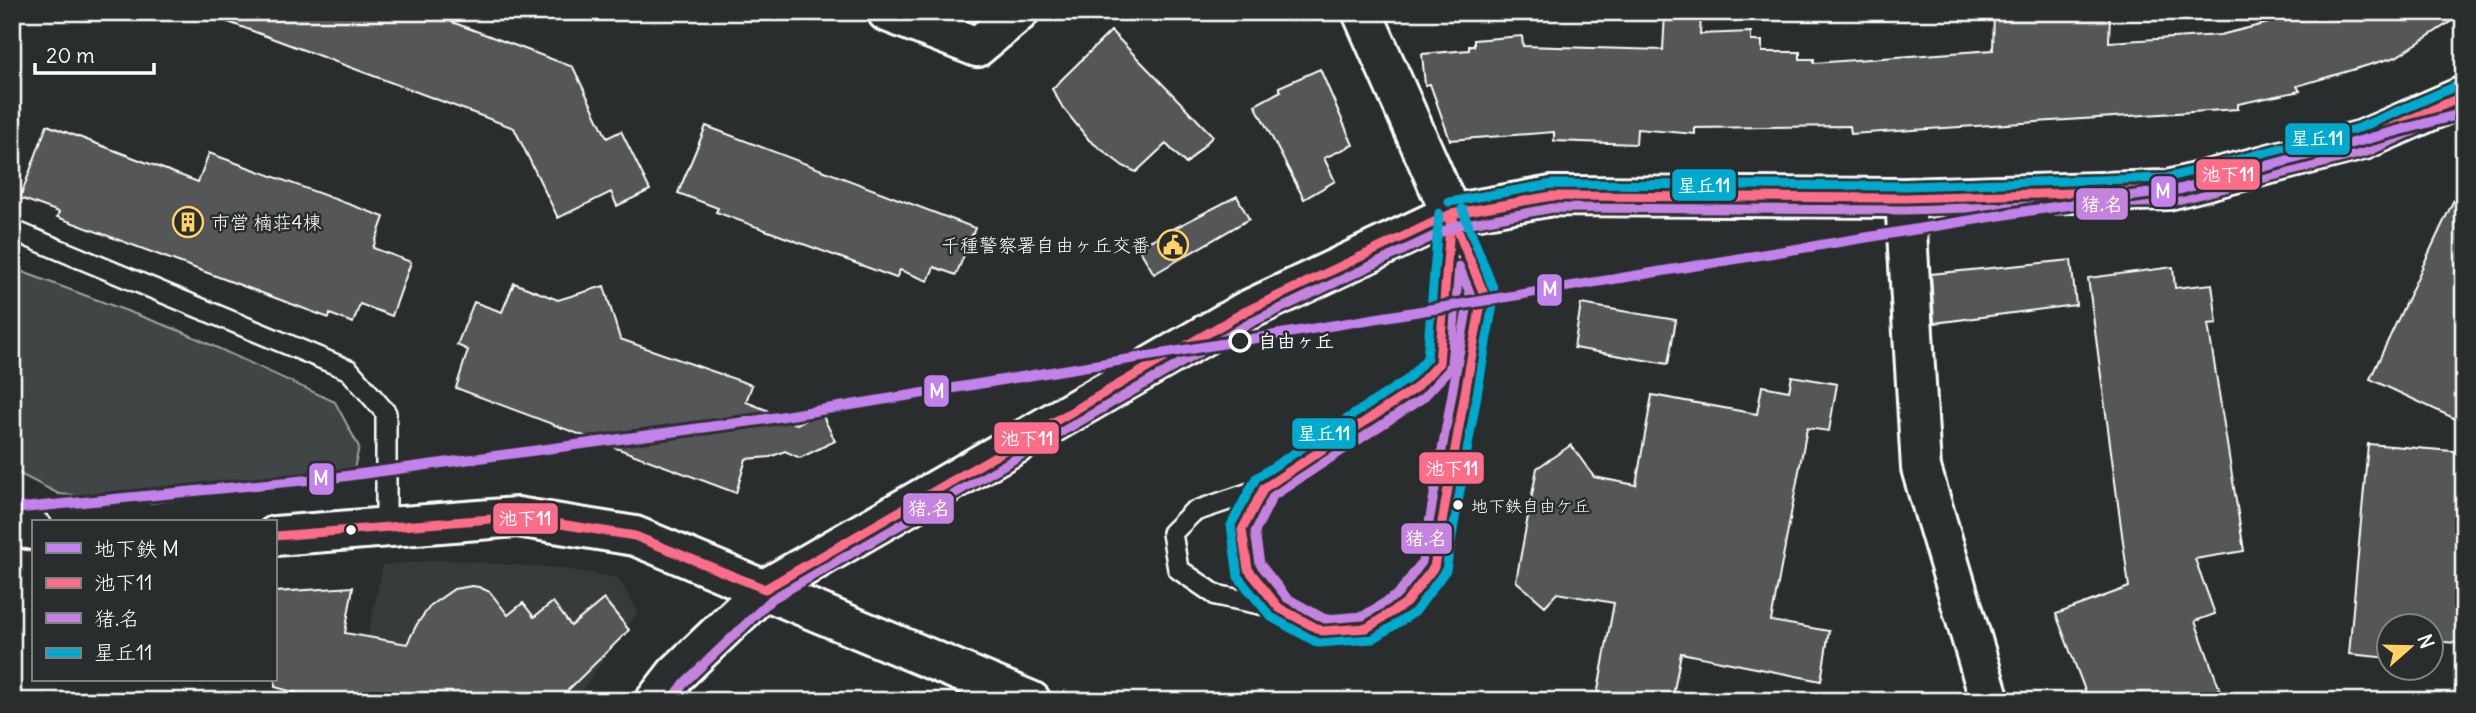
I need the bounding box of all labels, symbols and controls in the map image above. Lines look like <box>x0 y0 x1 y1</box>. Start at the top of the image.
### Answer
scale bar <box>35 32 154 76</box>
text: 20 m <box>46 42 95 69</box>
line badge: 星丘11 <box>2284 122 2351 156</box>
text: 星丘11 <box>2290 126 2344 150</box>
line badge: 池下11 <box>2195 158 2261 191</box>
text: 池下11 <box>2201 162 2255 186</box>
line badge: 星丘11 <box>1671 168 1737 202</box>
text: 星丘11 <box>1677 173 1731 197</box>
line badge: M <box>2150 175 2177 208</box>
text: M <box>2155 179 2171 203</box>
line badge: 猪.名 <box>2075 187 2129 221</box>
text: 猪.名 <box>2081 192 2123 216</box>
building icon: 市営 楠荘4棟 <box>171 205 205 239</box>
place label: 市営 楠荘4棟 <box>211 210 322 234</box>
public building icon: 千種警察署自由ヶ丘交番 <box>1156 228 1190 262</box>
place label: 千種警察署自由ヶ丘交番 <box>941 233 1150 257</box>
line badge: M <box>1536 273 1563 307</box>
text: M <box>1542 277 1558 301</box>
place label: 自由ヶ丘 <box>1258 329 1334 353</box>
marker: 自由ヶ丘 <box>1229 330 1251 352</box>
line badge: M <box>923 374 950 408</box>
text: M <box>929 379 945 403</box>
line badge: 星丘11 <box>1291 417 1357 450</box>
line badge: 池下11 <box>993 421 1060 455</box>
text: 星丘11 <box>1297 421 1351 445</box>
text: 池下11 <box>1000 426 1054 450</box>
line badge: 池下11 <box>1418 451 1485 485</box>
text: 池下11 <box>1425 456 1479 480</box>
line badge: M <box>308 462 335 496</box>
text: M <box>313 466 329 490</box>
line badge: 猪.名 <box>902 492 955 525</box>
place label: 地下鉄自由ケ丘 <box>1471 495 1590 517</box>
text: 猪.名 <box>908 496 950 520</box>
marker: 地下鉄自由ケ丘 <box>1451 498 1465 512</box>
line badge: 池下11 <box>492 502 559 535</box>
text: 池下11 <box>498 506 552 530</box>
legend <box>32 520 276 682</box>
line badge: 猪.名 <box>1400 522 1453 555</box>
unlabelled marker <box>344 523 358 537</box>
text: 猪.名 <box>1405 526 1447 550</box>
text: 地下鉄 M <box>94 535 179 562</box>
text: 池下11 <box>94 569 153 596</box>
text: 猪.名 <box>94 605 140 632</box>
north arrow <box>2374 612 2444 682</box>
text: N <box>2412 631 2439 651</box>
text: 星丘11 <box>94 639 153 666</box>

